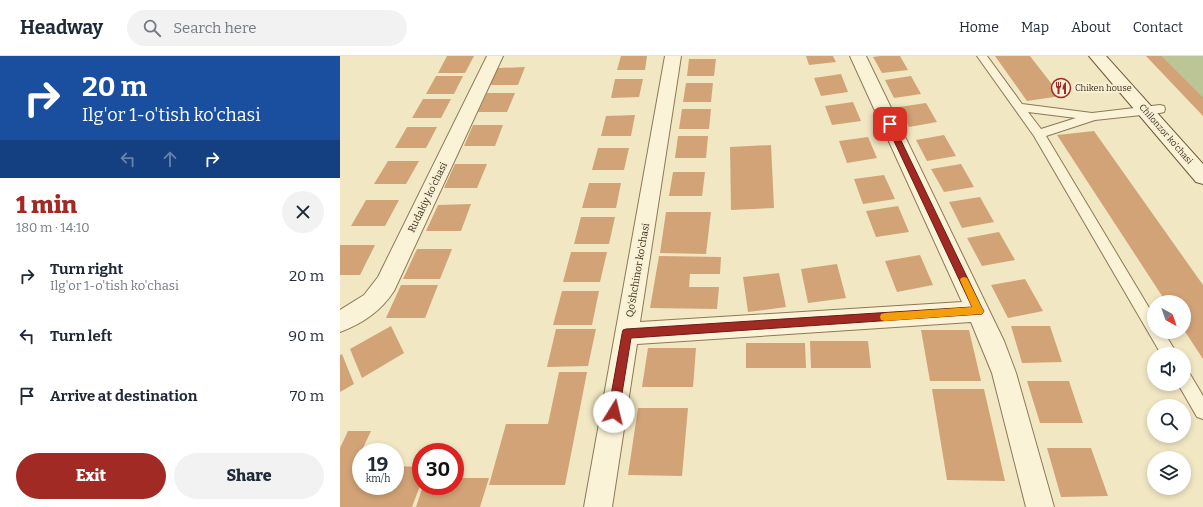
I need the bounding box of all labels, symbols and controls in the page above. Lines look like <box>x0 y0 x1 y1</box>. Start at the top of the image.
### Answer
search box <box>127 10 407 46</box>
text: Headway <box>20 16 103 39</box>
icon: search <box>141 17 163 39</box>
text: Search here <box>173 19 256 37</box>
text: Home <box>959 19 999 36</box>
text: Map <box>1021 19 1049 36</box>
text: About <box>1071 19 1111 36</box>
text: Contact <box>1133 19 1183 36</box>
text: 20 m <box>82 70 147 103</box>
icon: right <box>16 72 68 124</box>
restaurant icon: Chiken house <box>1050 77 1072 99</box>
place label: Chiken house <box>1075 83 1132 93</box>
street label: Chilonzor ko'chasi <box>1137 102 1195 166</box>
text: Ilg'or 1-o'tish ko'chasi <box>82 104 261 126</box>
pin <box>873 107 907 141</box>
icon: arrive <box>879 113 901 135</box>
icon: left <box>117 148 139 170</box>
icon: ahead <box>159 148 181 170</box>
icon: right <box>201 148 223 170</box>
street label: Rudakiy ko'chasi <box>406 160 450 234</box>
text: 1 min <box>16 191 77 219</box>
button: close <box>282 191 324 233</box>
text: 180 m · 14:10 <box>16 220 90 235</box>
street label: Qo'shchinor ko'chasi <box>624 222 652 318</box>
text: Turn right <box>50 260 123 278</box>
icon: right <box>16 265 38 287</box>
text: 20 m <box>289 267 324 285</box>
text: Ilg'or 1-o'tish ko'chasi <box>50 278 179 293</box>
north arrow <box>1147 295 1191 339</box>
map controls <box>1147 295 1191 495</box>
icon: left <box>16 325 38 347</box>
text: Turn left <box>50 327 112 345</box>
text: 90 m <box>288 327 324 345</box>
button: sound <box>1147 347 1191 391</box>
icon: arrive <box>16 385 38 407</box>
text: Arrive at destination <box>50 387 197 405</box>
text: 70 m <box>290 387 324 405</box>
position arrow <box>593 391 635 433</box>
button: search <box>1147 399 1191 443</box>
speed limit sign: 30 <box>412 443 464 495</box>
button: layers <box>1147 451 1191 495</box>
text: 19 <box>368 452 388 476</box>
button: Exit <box>16 453 166 499</box>
button: Share <box>174 453 324 499</box>
text: km/h <box>366 473 390 485</box>

